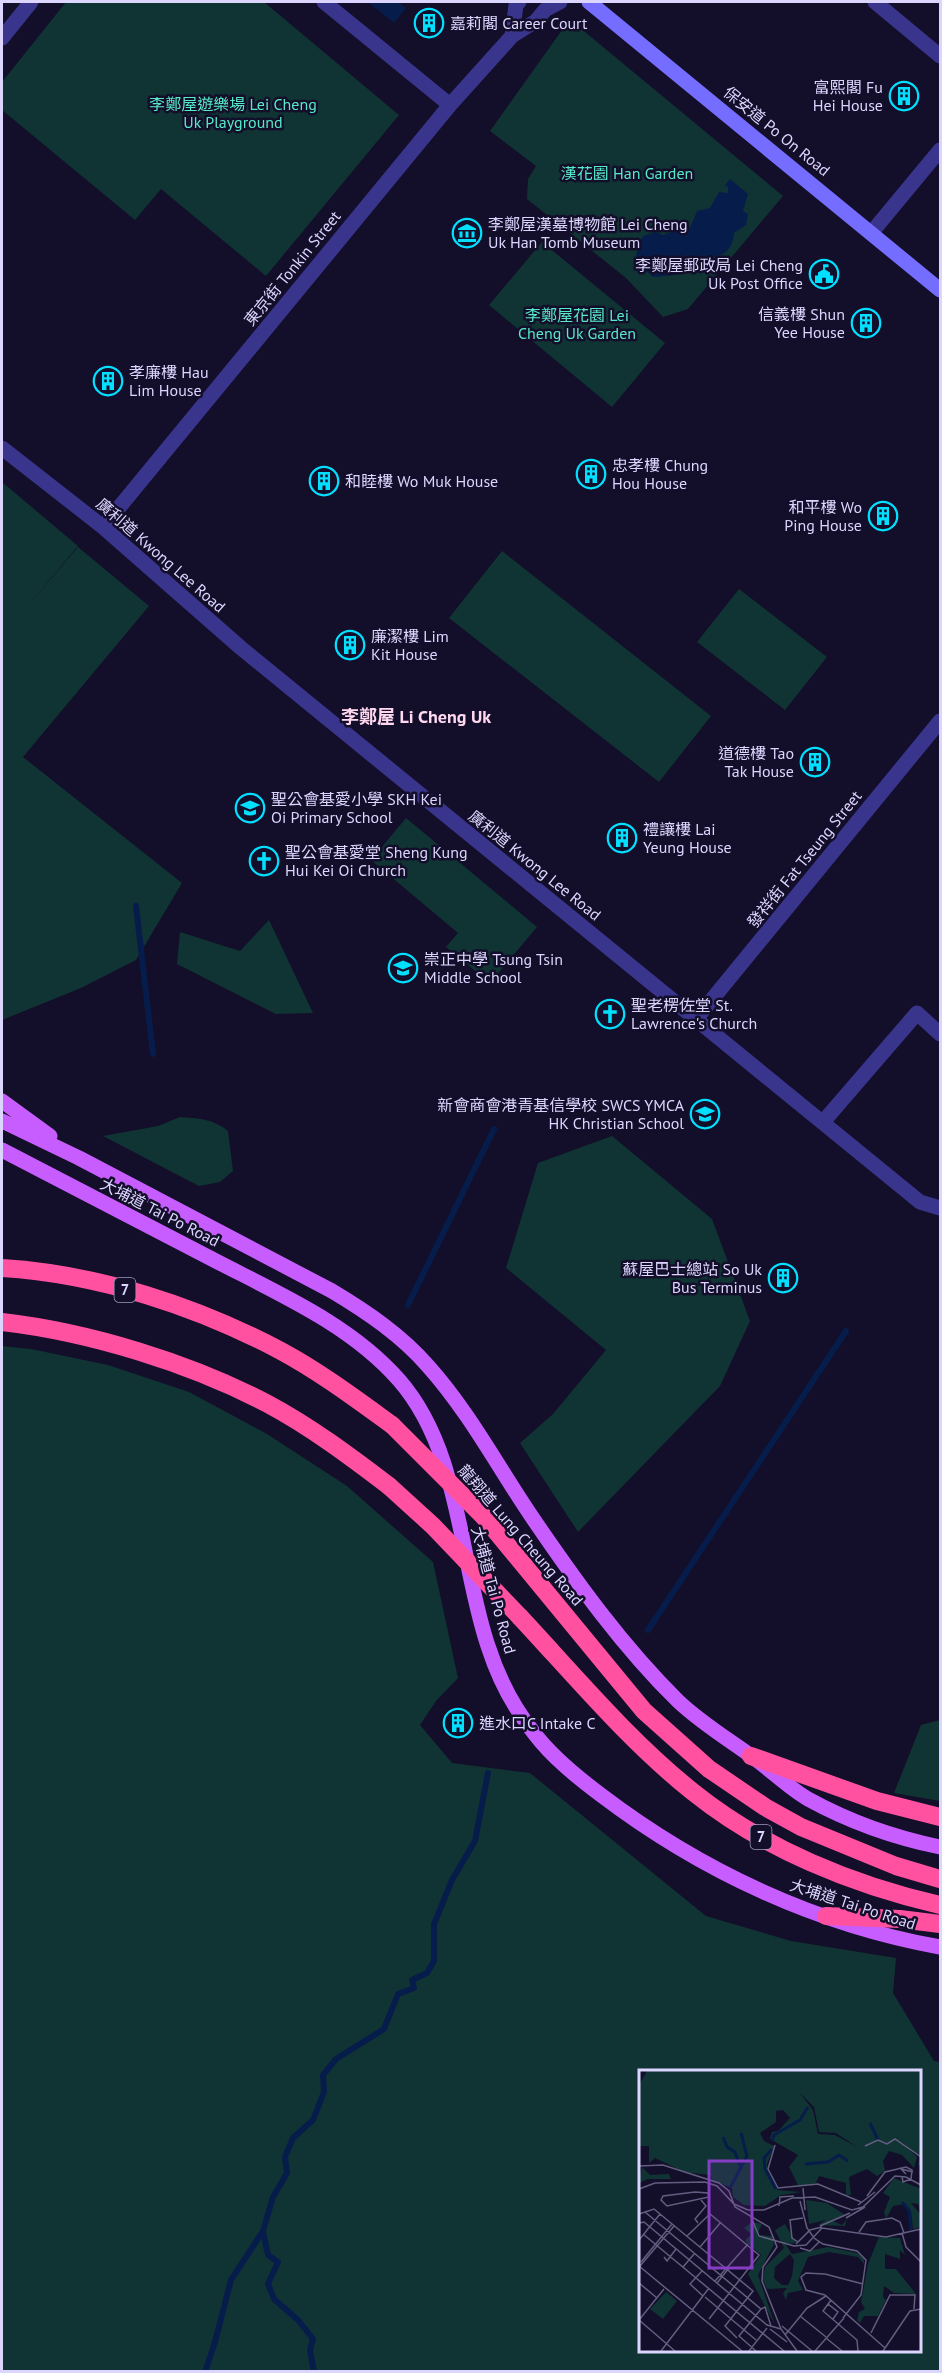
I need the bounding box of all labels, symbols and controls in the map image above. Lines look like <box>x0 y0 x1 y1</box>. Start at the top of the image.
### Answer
building icon: 嘉莉閣 Career Court <box>413 7 445 39</box>
place label: 嘉莉閣 Career Court <box>450 13 588 33</box>
place label: 富熙閣 Fu Hei House <box>813 77 883 115</box>
building icon: 富熙閣 Fu Hei House <box>888 80 920 112</box>
street label: 保安道 Po On Road <box>720 82 834 180</box>
park label: 李鄭屋遊樂場 Lei Cheng Uk Playground <box>149 94 317 132</box>
park label: 漢花園 Han Garden <box>561 163 693 183</box>
street label: 東京街 Tonkin Street <box>239 206 345 330</box>
place label: 李鄭屋漢墓博物館 Lei Cheng Uk Han Tomb Museum <box>488 214 688 252</box>
museum icon: 李鄭屋漢墓博物館 Lei Cheng Uk Han Tomb Museum <box>451 217 483 249</box>
place label: 李鄭屋郵政局 Lei Cheng Uk Post Office <box>635 255 803 293</box>
public building icon: 李鄭屋郵政局 Lei Cheng Uk Post Office <box>808 258 840 290</box>
place label: 信義樓 Shun Yee House <box>758 304 845 342</box>
park label: 李鄭屋花園 Lei Cheng Uk Garden <box>518 305 636 343</box>
building icon: 信義樓 Shun Yee House <box>850 307 882 339</box>
place label: 孝廉樓 Hau Lim House <box>129 362 209 400</box>
building icon: 孝廉樓 Hau Lim House <box>92 365 124 397</box>
place label: 忠孝樓 Chung Hou House <box>612 455 708 493</box>
building icon: 忠孝樓 Chung Hou House <box>575 458 607 490</box>
building icon: 和睦樓 Wo Muk House <box>308 465 340 497</box>
place label: 和睦樓 Wo Muk House <box>345 471 498 491</box>
street label: 廣利道 Kwong Lee Road <box>92 493 230 617</box>
place label: 和平樓 Wo Ping House <box>784 497 862 535</box>
building icon: 和平樓 Wo Ping House <box>867 500 899 532</box>
place label: 廉潔樓 Lim Kit House <box>371 626 449 664</box>
building icon: 廉潔樓 Lim Kit House <box>334 629 366 661</box>
district label: 李鄭屋 Li Cheng Uk <box>341 705 491 728</box>
place label: 道德樓 Tao Tak House <box>718 743 794 781</box>
building icon: 道德樓 Tao Tak House <box>799 746 831 778</box>
street label: 發祥街 Fat Tseung Street <box>742 786 866 932</box>
place label: 聖公會基愛小學 SKH Kei Oi Primary School <box>271 789 442 827</box>
school or university icon: 聖公會基愛小學 SKH Kei Oi Primary School <box>234 792 266 824</box>
street label: 廣利道 Kwong Lee Road <box>465 805 605 925</box>
place label: 禮讓樓 Lai Yeung House <box>643 819 732 857</box>
building icon: 禮讓樓 Lai Yeung House <box>606 822 638 854</box>
place label: 聖公會基愛堂 Sheng Kung Hui Kei Oi Church <box>285 842 468 880</box>
church icon: 聖公會基愛堂 Sheng Kung Hui Kei Oi Church <box>248 845 280 877</box>
place label: 崇正中學 Tsung Tsin Middle School <box>424 949 563 987</box>
school or university icon: 崇正中學 Tsung Tsin Middle School <box>387 952 419 984</box>
place label: 聖老楞佐堂 St. Lawrence's Church <box>631 995 757 1033</box>
church icon: 聖老楞佐堂 St. Lawrence's Church <box>594 998 626 1030</box>
place label: 新會商會港青基信學校 SWCS YMCA HK Christian School <box>437 1095 685 1133</box>
school or university icon: 新會商會港青基信學校 SWCS YMCA HK Christian School <box>689 1098 721 1130</box>
street label: 大埔道 Tai Po Road <box>97 1173 223 1251</box>
place label: 蘇屋巴士總站 So Uk Bus Terminus <box>622 1259 762 1297</box>
building icon: 蘇屋巴士總站 So Uk Bus Terminus <box>767 1262 799 1294</box>
road number: 7 <box>114 1278 136 1302</box>
street label: 龍翔道 Lung Cheung Road <box>454 1460 588 1610</box>
street label: 大埔道 Tai Po Road <box>467 1524 521 1656</box>
building icon: 進水口C Intake C <box>442 1707 474 1739</box>
place label: 進水口C Intake C <box>479 1713 596 1733</box>
road number: 7 <box>750 1825 771 1849</box>
street label: 大埔道 Tai Po Road <box>788 1874 918 1934</box>
inset map <box>639 2070 921 2352</box>

